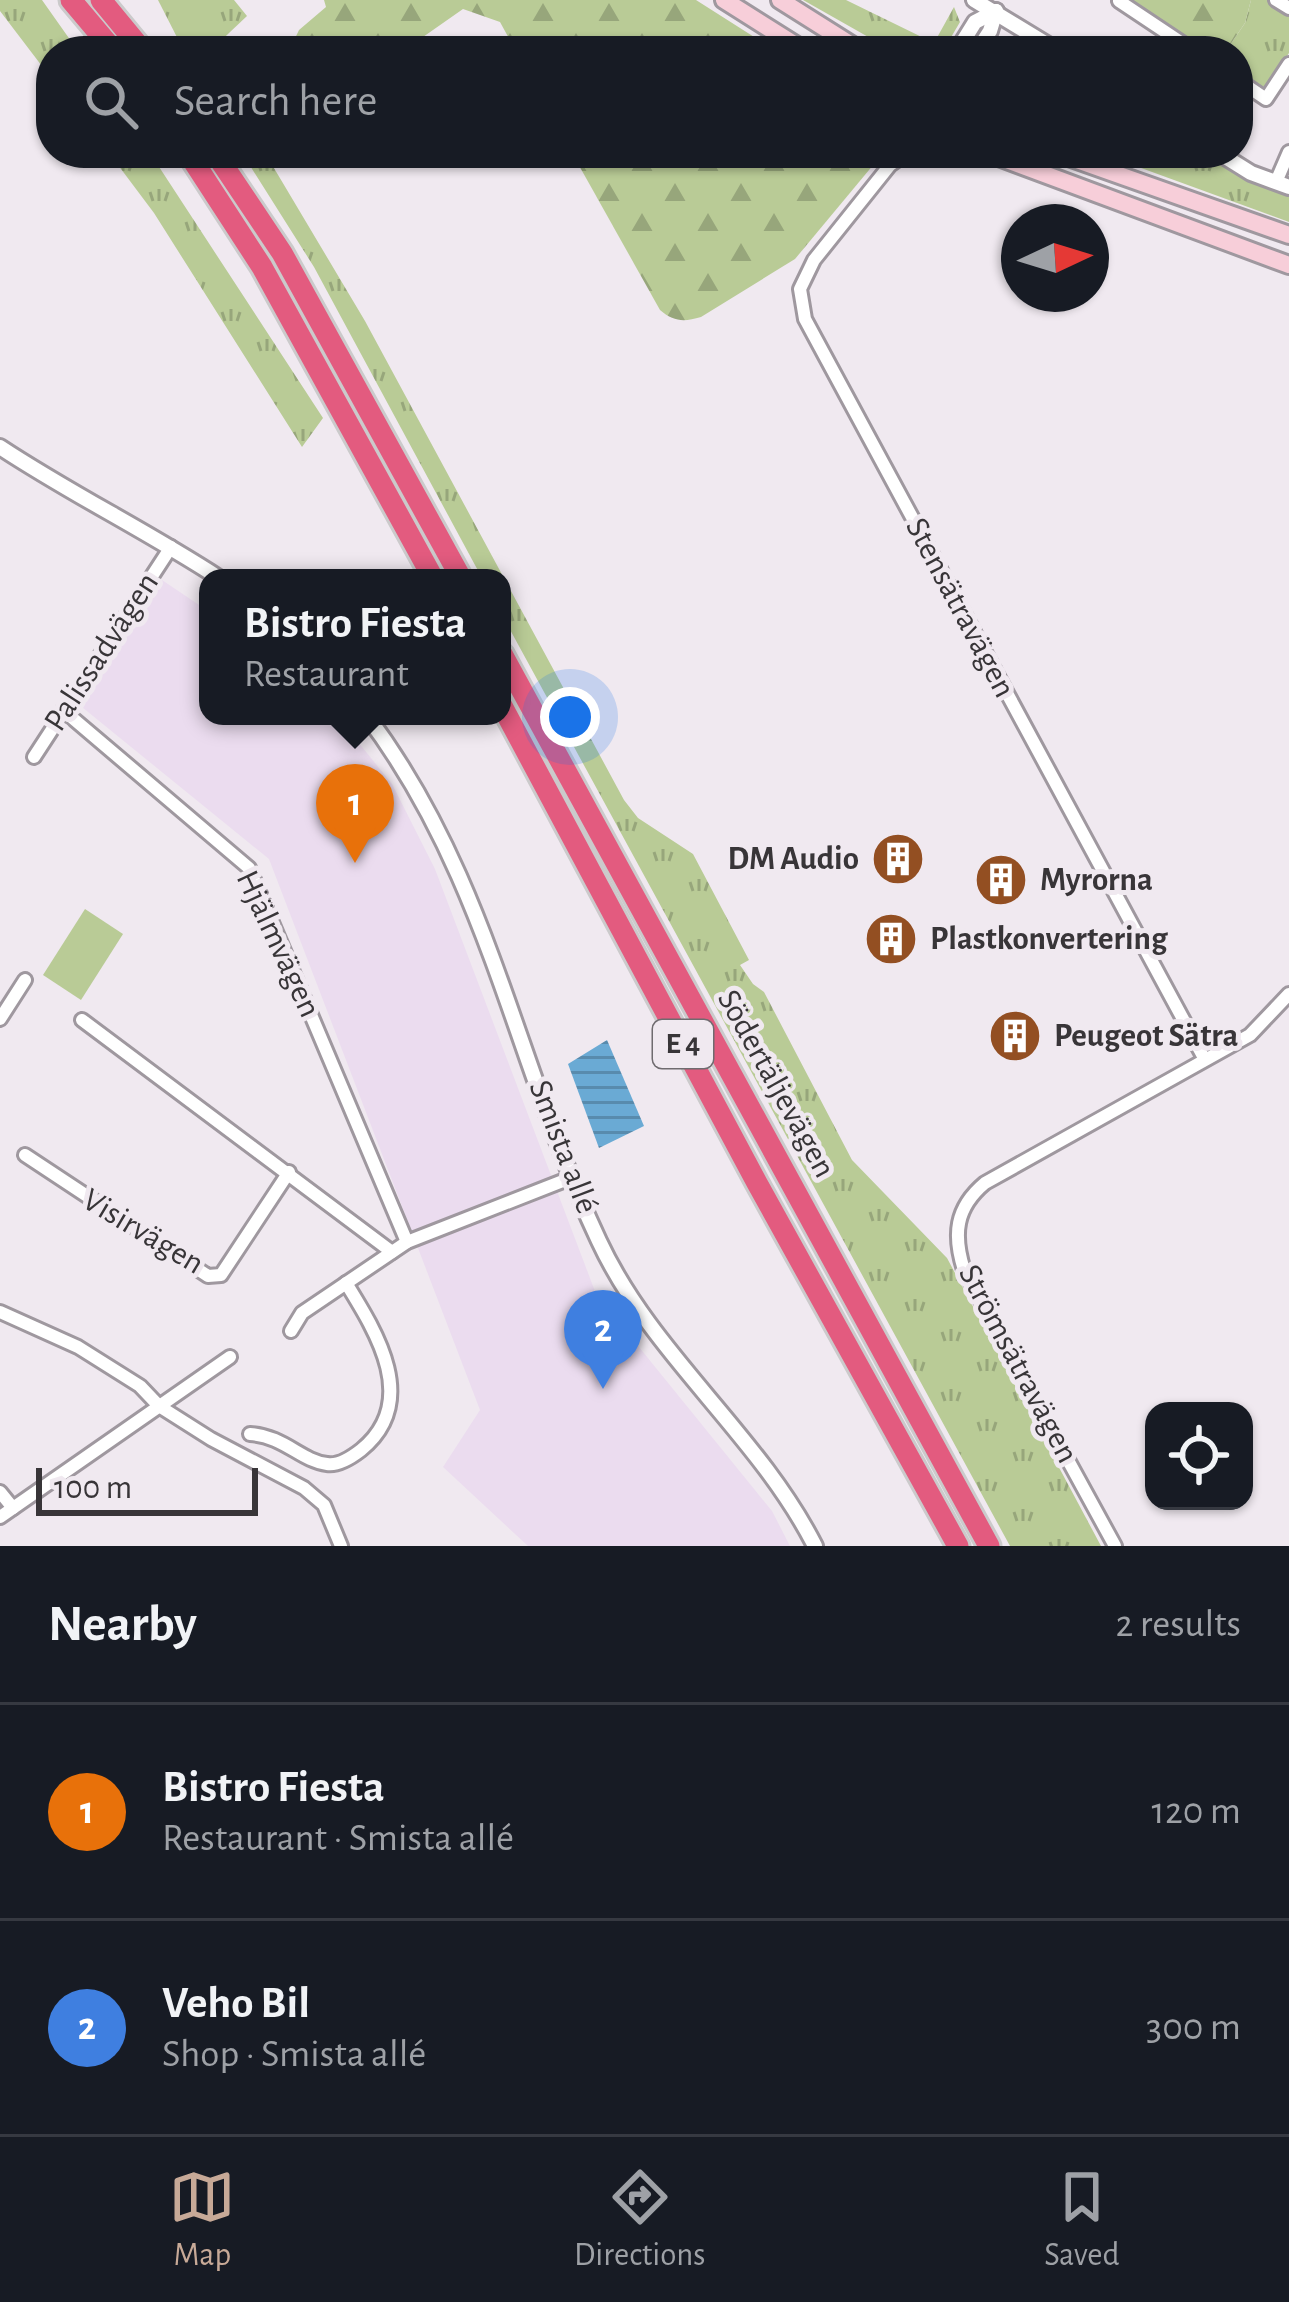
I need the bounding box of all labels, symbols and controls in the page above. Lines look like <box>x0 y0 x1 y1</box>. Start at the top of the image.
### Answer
search box <box>36 36 1253 168</box>
icon: search <box>78 69 144 135</box>
text: Search here <box>174 79 377 124</box>
north arrow <box>1001 204 1109 312</box>
street label: Stensätravägen <box>899 513 1021 703</box>
street label: Palissadvägen <box>39 567 165 737</box>
popup <box>199 569 511 725</box>
text: Bistro Fiesta <box>244 601 466 646</box>
text: Restaurant <box>244 655 409 694</box>
your location <box>540 687 600 747</box>
pin: 1 <box>316 764 394 863</box>
building icon: DM Audio <box>870 831 926 887</box>
place label: DM Audio <box>727 843 859 876</box>
building icon: Myrorna <box>973 852 1029 908</box>
place label: Myrorna <box>1040 864 1153 897</box>
street label: Hjälmvägen <box>230 866 326 1022</box>
building icon: Plastkonvertering <box>863 911 919 967</box>
place label: Plastkonvertering <box>930 923 1168 956</box>
street label: Södertäljevägen <box>711 985 841 1183</box>
building icon: Peugeot Sätra <box>987 1008 1043 1064</box>
road number: E 4 <box>653 1020 713 1068</box>
place label: Peugeot Sätra <box>1054 1020 1238 1053</box>
street label: Smista allé <box>523 1076 603 1218</box>
street label: Visirvägen <box>77 1183 209 1281</box>
street label: Strömsätravägen <box>952 1260 1084 1468</box>
pin: 2 <box>564 1290 642 1389</box>
map controls <box>1145 1402 1253 1510</box>
button: locate <box>1145 1402 1253 1510</box>
scale bar <box>36 1462 258 1515</box>
text: 100 m <box>54 1472 132 1505</box>
text: Nearby <box>48 1599 197 1650</box>
text: 2 results <box>1115 1605 1241 1644</box>
text: Bistro Fiesta <box>162 1765 385 1810</box>
text: 1 <box>80 1792 94 1831</box>
text: 120 m <box>1152 1792 1241 1831</box>
text: Restaurant · Smista allé <box>162 1819 514 1858</box>
text: Veho Bil <box>162 1981 310 2026</box>
text: 2 <box>78 2008 96 2047</box>
text: 300 m <box>1146 2008 1241 2047</box>
text: Shop · Smista allé <box>162 2035 426 2074</box>
tab: Map <box>169 2164 235 2276</box>
tab: Directions <box>574 2164 705 2276</box>
tab: Saved <box>1044 2164 1120 2276</box>

